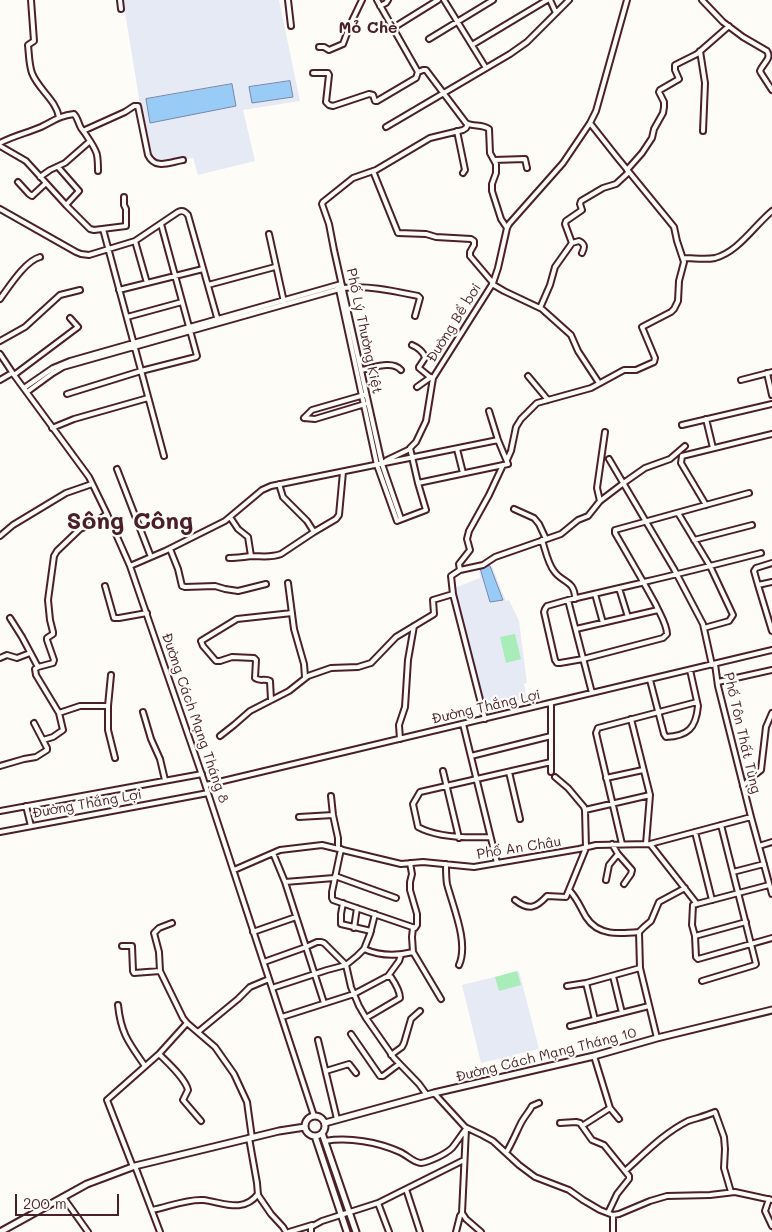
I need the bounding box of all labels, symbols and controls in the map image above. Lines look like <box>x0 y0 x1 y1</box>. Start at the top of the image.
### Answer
district label: Mỏ Chè <box>338 18 398 38</box>
street label: Phố Lý Thường Kiệt <box>342 267 386 395</box>
street label: Đường Bể bơi <box>423 280 485 366</box>
district label: Sông Công <box>67 508 193 536</box>
street label: Đường Cách Mạng Tháng 8 <box>158 631 232 805</box>
street label: Phố Tôn Thất Tùng <box>720 671 764 795</box>
street label: Đường Thắng Lợi <box>430 686 542 728</box>
street label: Đường Thắng Lợi <box>31 786 143 822</box>
street label: Phố An Châu <box>475 833 563 863</box>
street label: Đường Cách Mạng Tháng 10 <box>454 1024 638 1086</box>
scale bar <box>18 1184 121 1216</box>
text: 200 m <box>23 1193 67 1213</box>

